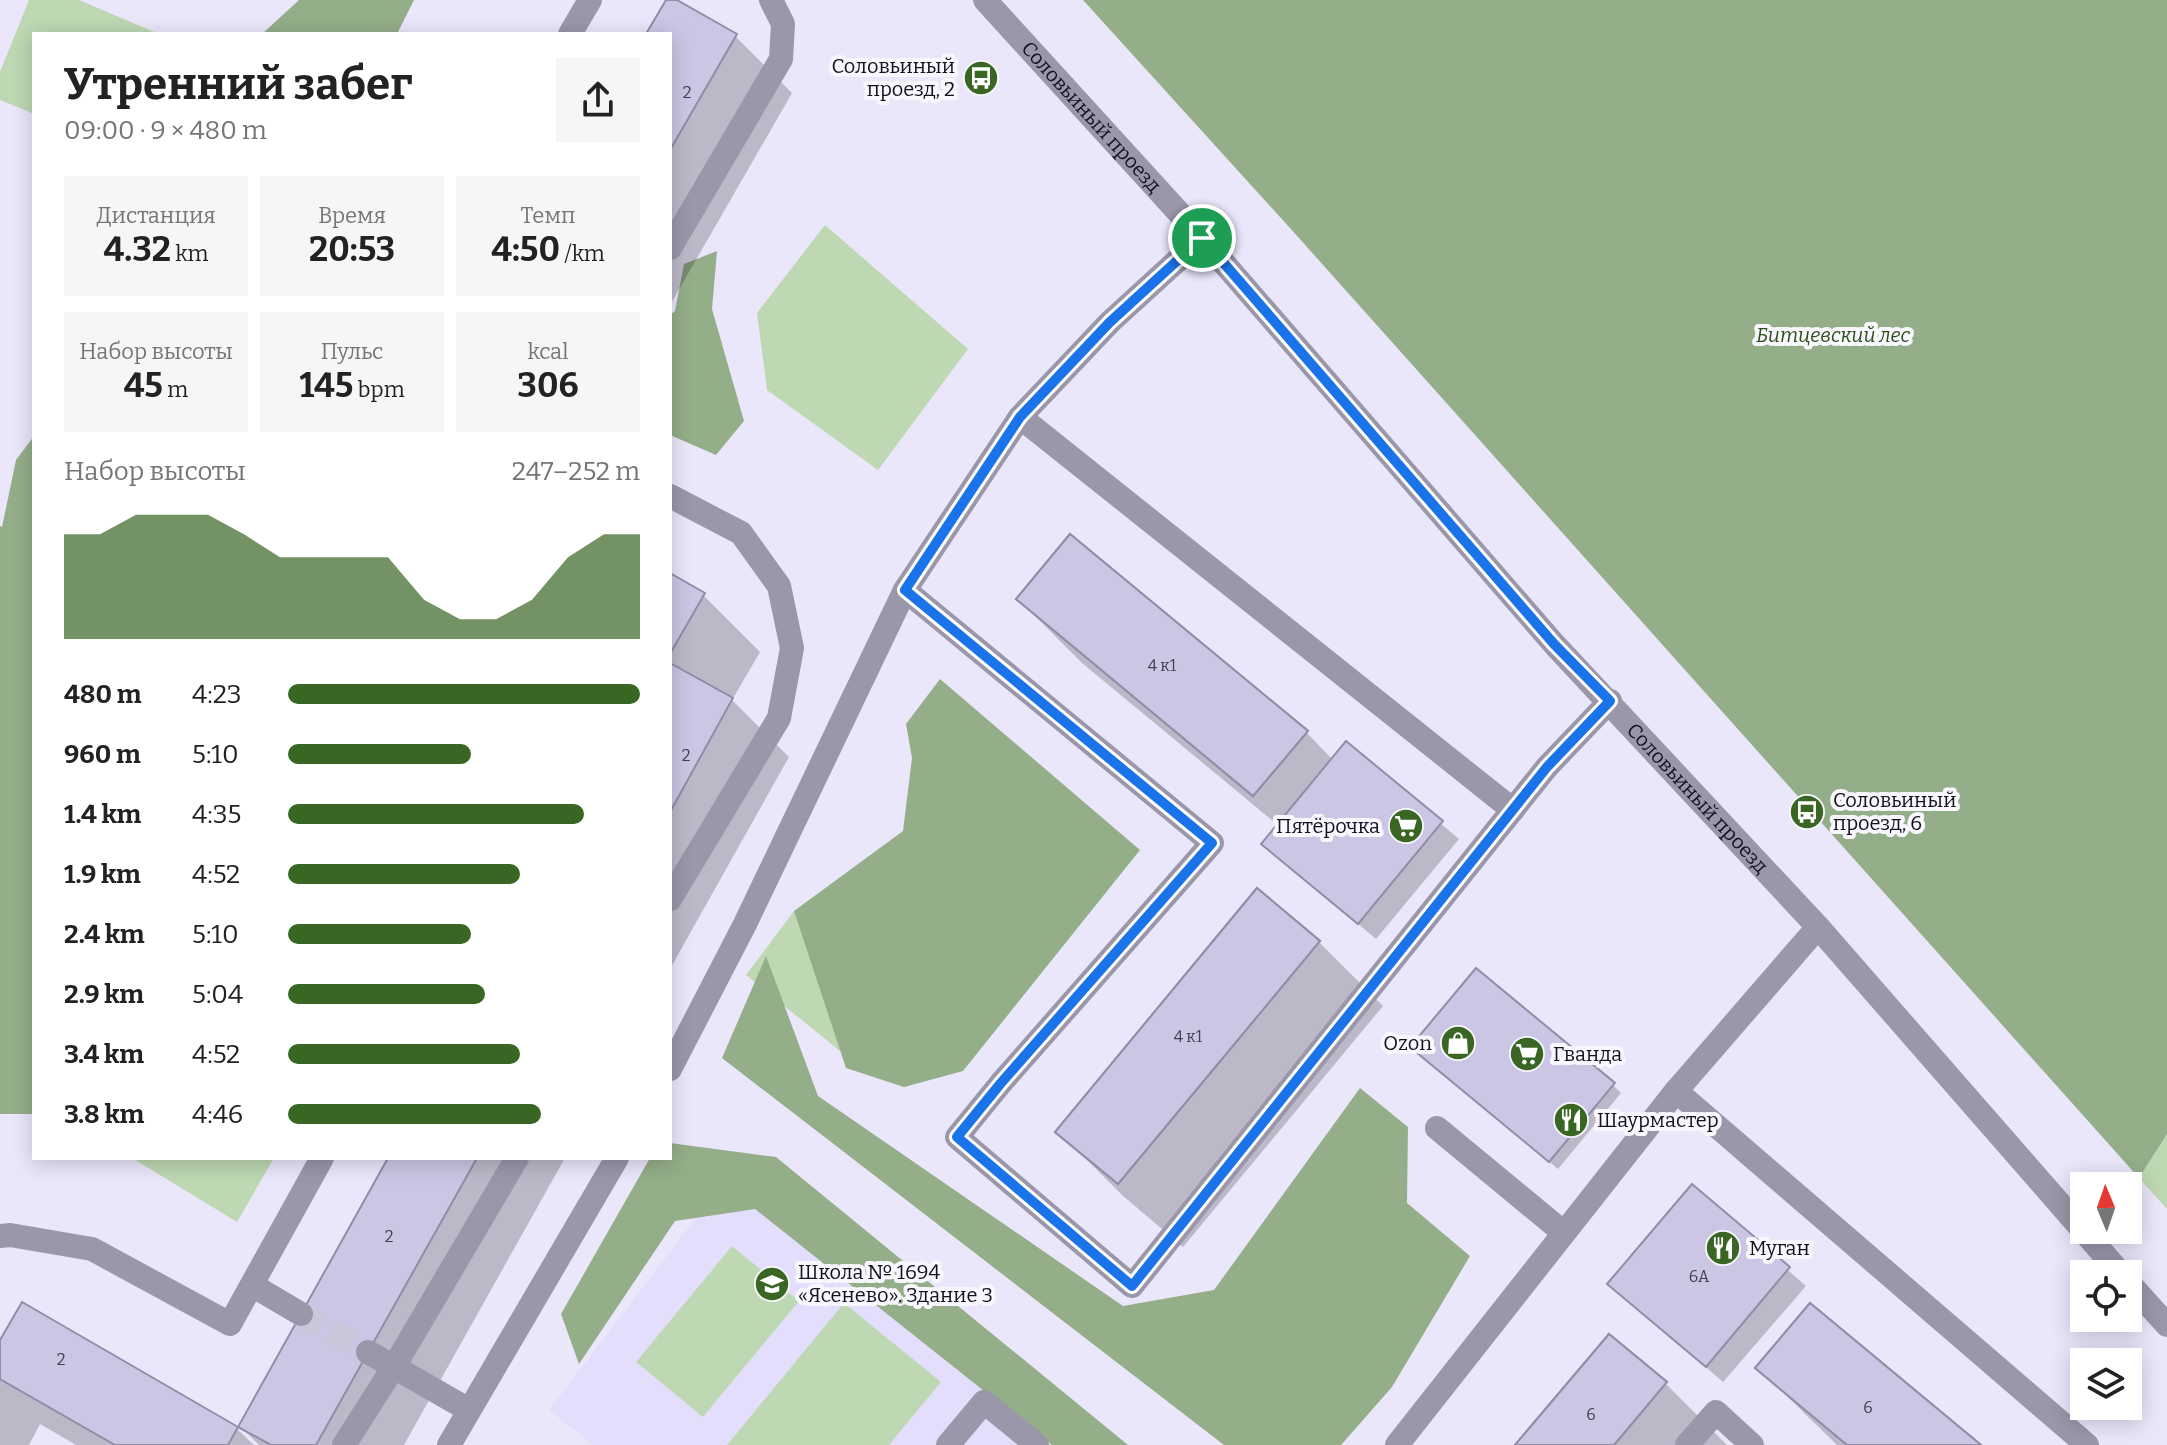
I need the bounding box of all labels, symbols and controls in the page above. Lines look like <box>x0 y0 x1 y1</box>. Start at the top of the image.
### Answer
street label: Соловьиный проезд <box>1016 36 1166 197</box>
place label: Соловьиный проезд, 2 <box>832 54 955 101</box>
text: Утренний забег <box>64 58 413 111</box>
button: share <box>556 58 640 142</box>
bus stop icon: Соловьиный проезд, 2 <box>962 59 1000 97</box>
house number: 2 <box>683 83 691 102</box>
text: 09:00 · 9 × 480 m <box>64 115 267 146</box>
text: Дистанция <box>96 202 216 229</box>
text: Время <box>318 202 386 229</box>
text: Темп <box>521 202 575 229</box>
pin <box>1168 204 1236 272</box>
icon: arrive <box>1180 216 1224 260</box>
text: 4.32 <box>104 229 171 270</box>
text: 20:53 <box>309 229 395 270</box>
text: 4:50 <box>491 229 560 270</box>
text: km <box>171 240 208 267</box>
text: /km <box>560 240 605 267</box>
park label: Битцевский лес <box>1756 323 1910 347</box>
text: Набор высоты <box>79 338 233 365</box>
text: Пульс <box>321 338 383 365</box>
text: kcal <box>528 338 568 365</box>
text: 45 <box>124 365 163 406</box>
text: 145 <box>299 365 353 406</box>
text: 306 <box>517 365 579 406</box>
text: m <box>163 376 188 403</box>
text: bpm <box>353 376 405 403</box>
text: Набор высоты <box>64 456 246 487</box>
text: 247–252 m <box>512 456 640 487</box>
house number: 4 к1 <box>1148 656 1177 675</box>
text: 480 m <box>64 679 141 710</box>
text: 4:23 <box>192 679 242 710</box>
street label: Соловьиный проезд <box>1622 718 1773 878</box>
text: 960 m <box>64 739 141 770</box>
text: 5:10 <box>192 739 239 770</box>
house number: 2 <box>682 746 690 765</box>
place label: Соловьиный проезд, 6 <box>1833 788 1956 835</box>
bus stop icon: Соловьиный проезд, 6 <box>1788 793 1826 831</box>
text: 1.4 km <box>64 799 141 830</box>
text: 4:35 <box>192 799 241 830</box>
supermarket icon: Пятёрочка <box>1387 807 1425 845</box>
place label: Пятёрочка <box>1276 814 1380 838</box>
text: 1.9 km <box>64 859 141 890</box>
text: 4:52 <box>192 859 240 890</box>
text: 2.4 km <box>64 919 145 950</box>
text: 5:10 <box>192 919 239 950</box>
text: 2.9 km <box>64 979 144 1010</box>
text: 5:04 <box>192 979 243 1010</box>
shop icon: Ozon <box>1439 1024 1477 1062</box>
house number: 4 к1 <box>1174 1027 1203 1046</box>
place label: Ozon <box>1383 1031 1432 1055</box>
supermarket icon: Гванда <box>1508 1035 1546 1073</box>
text: 3.4 km <box>64 1039 144 1070</box>
text: 4:52 <box>192 1039 240 1070</box>
place label: Гванда <box>1553 1042 1622 1066</box>
text: 3.8 km <box>64 1099 144 1130</box>
text: 4:46 <box>192 1099 243 1130</box>
restaurant icon: Шаурмастер <box>1552 1101 1590 1139</box>
place label: Шаурмастер <box>1597 1108 1719 1132</box>
north arrow <box>2070 1172 2142 1244</box>
map controls <box>2070 1172 2142 1420</box>
house number: 2 <box>385 1227 393 1246</box>
restaurant icon: Муган <box>1704 1229 1742 1267</box>
place label: Муган <box>1749 1236 1810 1260</box>
place label: Школа № 1694 «Ясенево». Здание 3 <box>798 1260 993 1307</box>
button: locate <box>2070 1260 2142 1332</box>
school or university icon: Школа № 1694 «Ясенево». Здание 3 <box>753 1265 791 1303</box>
house number: 6А <box>1689 1267 1710 1286</box>
button: layers <box>2070 1348 2142 1420</box>
house number: 2 <box>57 1350 65 1369</box>
house number: 6 <box>1863 1398 1873 1417</box>
house number: 6 <box>1586 1405 1596 1424</box>

